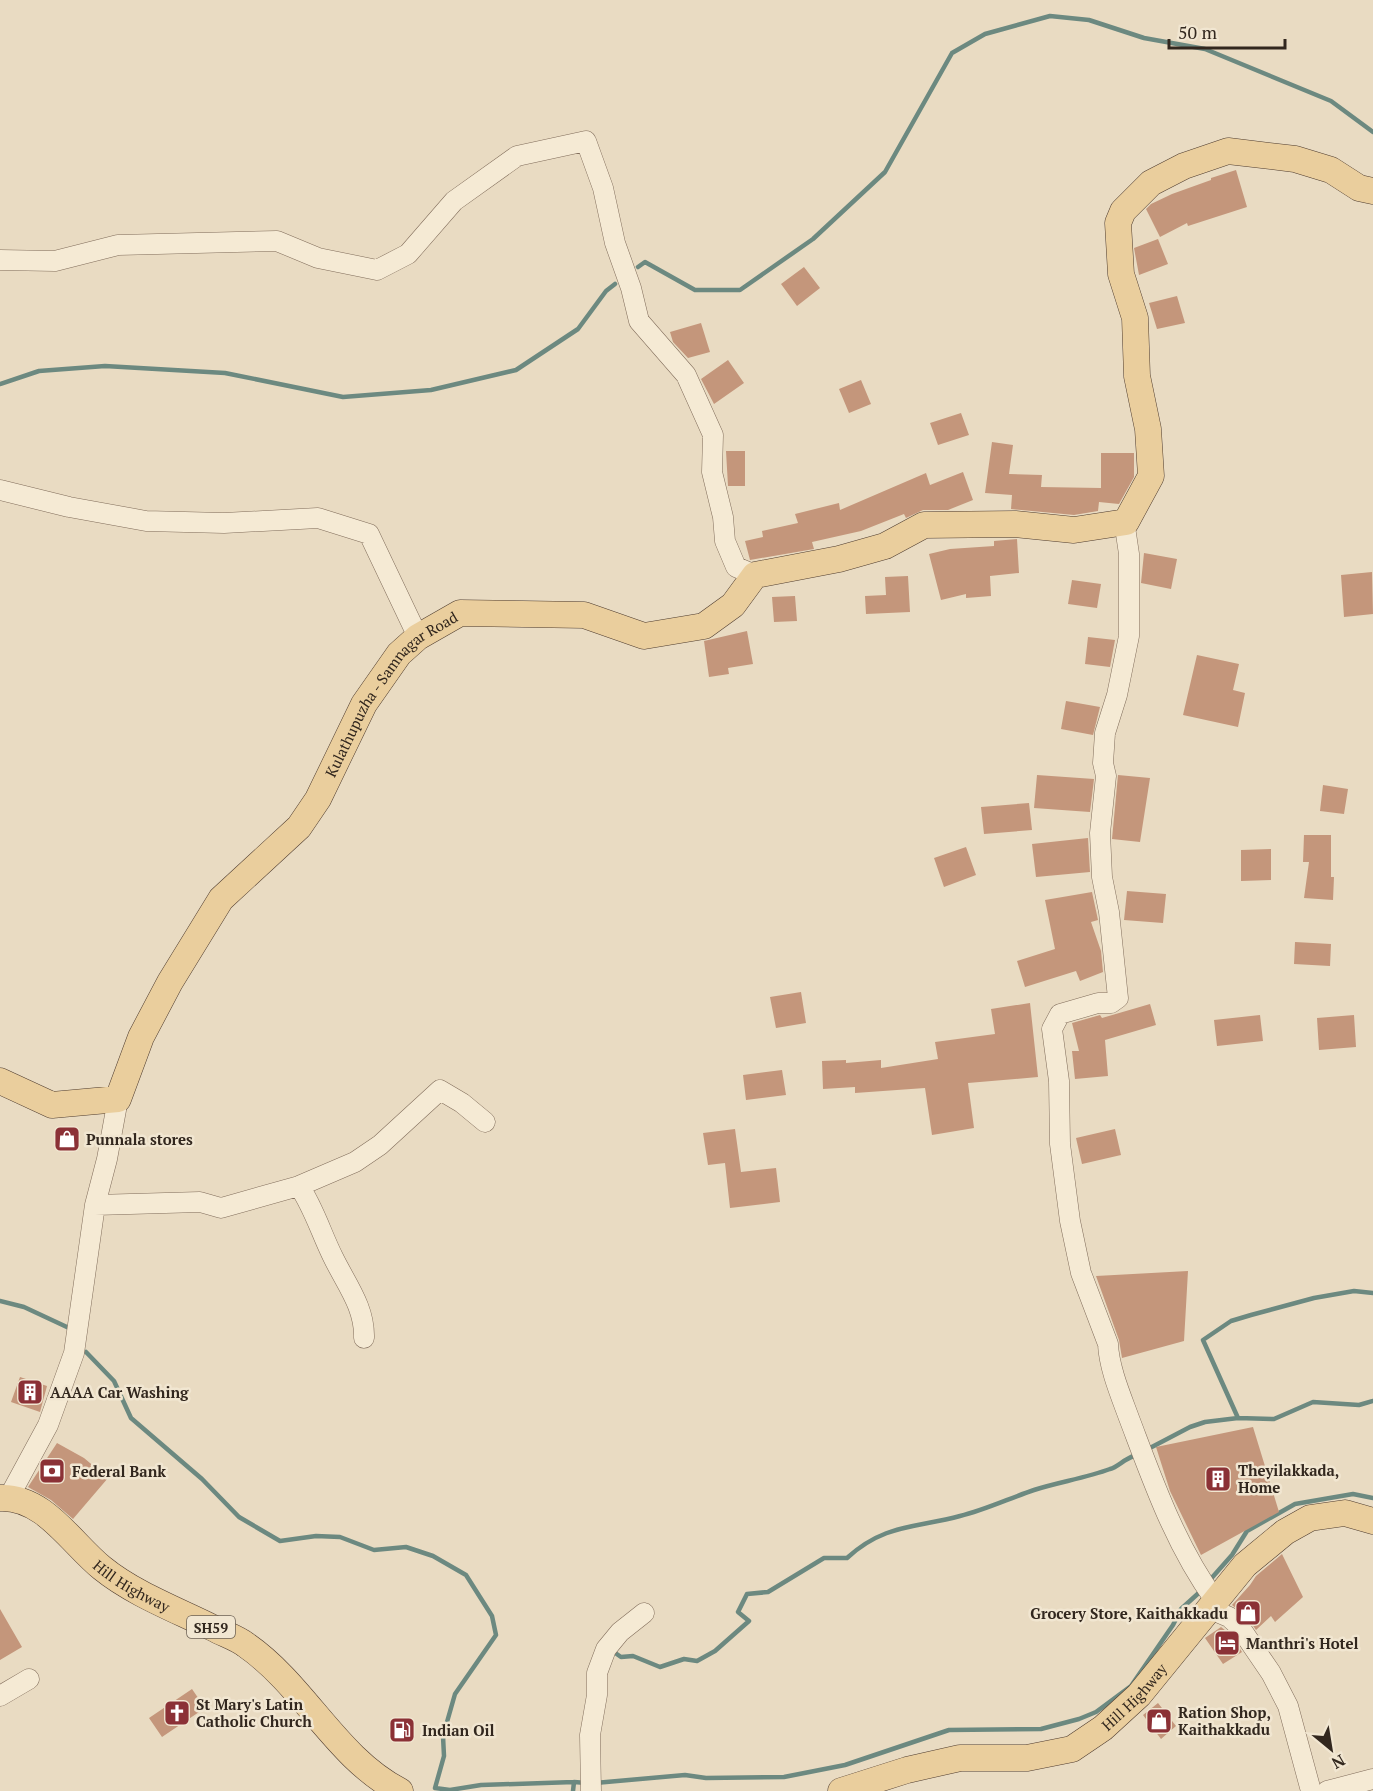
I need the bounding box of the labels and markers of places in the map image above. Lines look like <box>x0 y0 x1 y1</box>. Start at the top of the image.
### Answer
shop icon: Punnala stores <box>52 1124 82 1154</box>
place label: Punnala stores <box>86 1129 193 1149</box>
building icon: AAAA Car Washing <box>15 1377 45 1407</box>
place label: AAAA Car Washing <box>50 1382 189 1402</box>
bank icon: Federal Bank <box>37 1456 67 1486</box>
place label: Theyilakkada, Home <box>1238 1460 1339 1497</box>
place label: Federal Bank <box>72 1461 166 1481</box>
building icon: Theyilakkada, Home <box>1203 1464 1233 1494</box>
shop icon: Grocery Store, Kaithakkadu <box>1233 1598 1263 1628</box>
place label: Grocery Store, Kaithakkadu <box>1030 1603 1229 1623</box>
hotel icon: Manthri's Hotel <box>1212 1628 1242 1658</box>
place label: Manthri's Hotel <box>1246 1633 1359 1653</box>
place label: St Mary's Latin Catholic Church <box>196 1694 312 1731</box>
church icon: St Mary's Latin Catholic Church <box>162 1698 192 1728</box>
place label: Ration Shop, Kaithakkadu <box>1178 1702 1271 1739</box>
shop icon: Ration Shop, Kaithakkadu <box>1144 1706 1174 1736</box>
fuel station icon: Indian Oil <box>387 1715 417 1745</box>
place label: Indian Oil <box>422 1720 495 1740</box>

